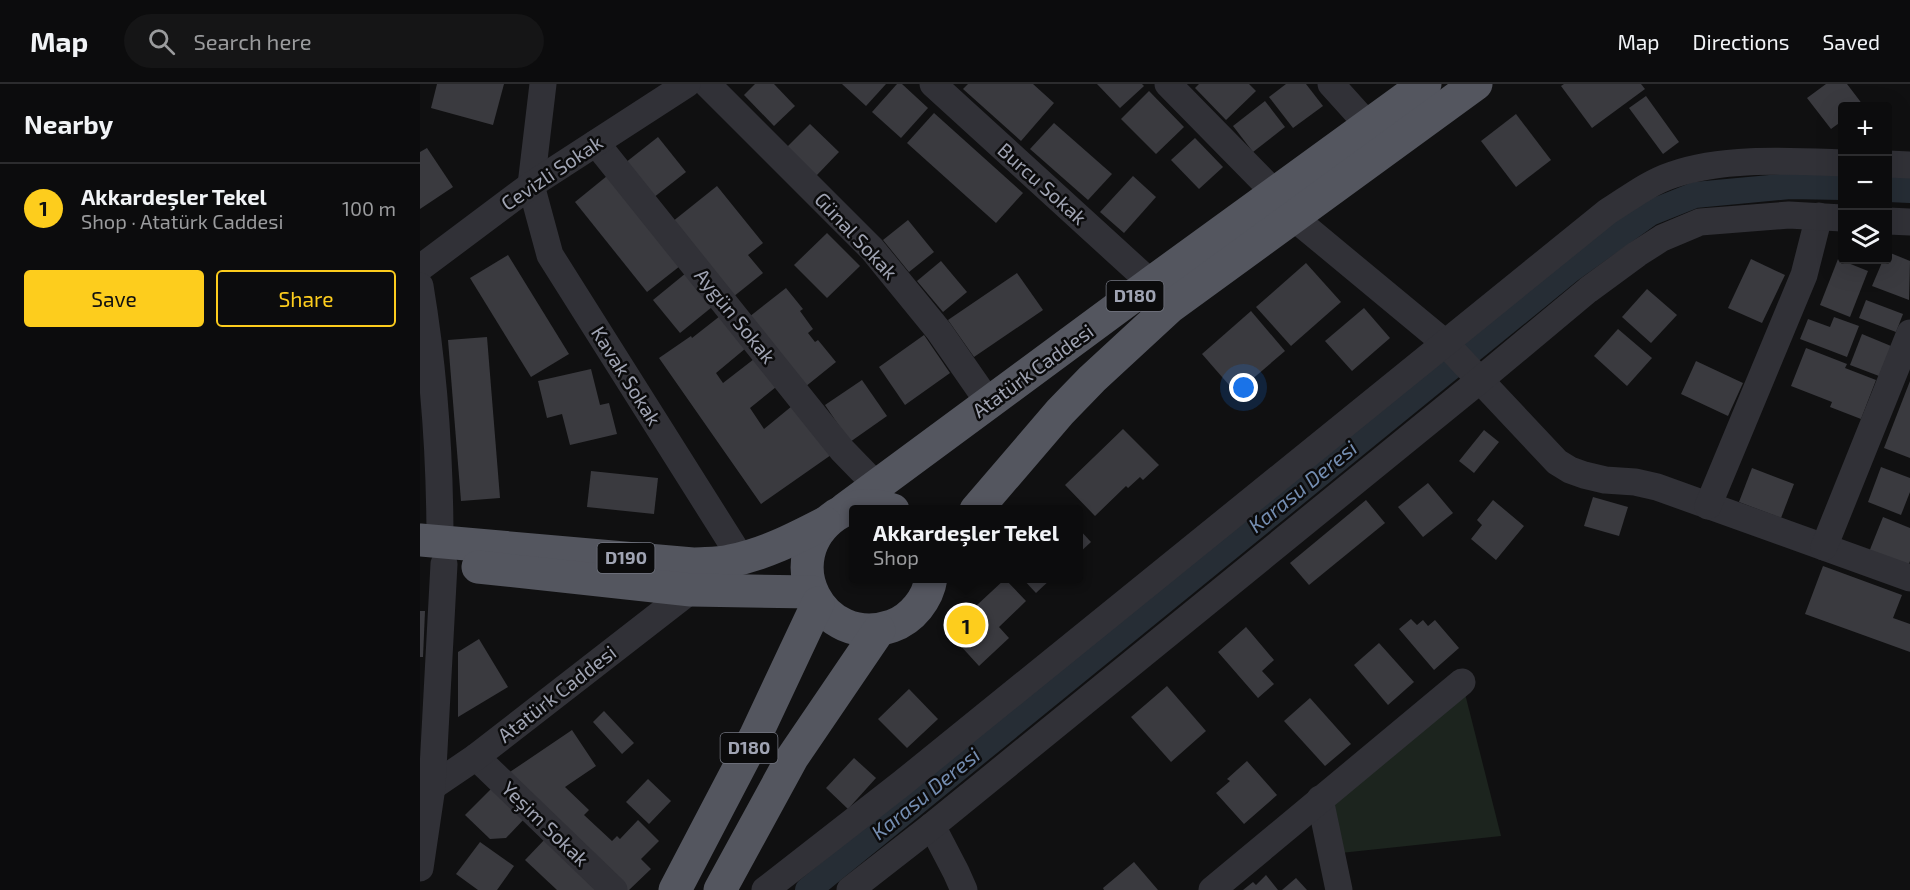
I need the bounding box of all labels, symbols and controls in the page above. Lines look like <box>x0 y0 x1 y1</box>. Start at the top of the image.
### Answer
search box <box>124 14 544 68</box>
text: Map <box>30 24 88 58</box>
icon: search <box>145 25 178 58</box>
text: Search here <box>193 28 312 54</box>
text: Map <box>1617 29 1660 54</box>
text: Directions <box>1693 29 1789 54</box>
text: Saved <box>1822 29 1880 54</box>
map controls <box>1838 102 1892 264</box>
button: + <box>1838 102 1892 156</box>
text: Nearby <box>24 108 113 139</box>
street label: Cevizli Sokak <box>496 129 607 215</box>
street label: Burcu Sokak <box>993 137 1092 229</box>
button: − <box>1838 156 1892 210</box>
text: Akkardeşler Tekel <box>81 183 267 209</box>
street label: Günal Sokak <box>810 187 903 284</box>
text: 1 <box>39 196 48 220</box>
text: 100 m <box>342 196 396 220</box>
text: Shop · Atatürk Caddesi <box>81 209 283 233</box>
button: layers <box>1838 210 1892 264</box>
street label: Aygün Sokak <box>690 263 781 368</box>
button: Save <box>24 270 204 327</box>
button: Share <box>216 270 396 327</box>
road number: D180 <box>1106 281 1164 311</box>
street label: Atatürk Caddesi <box>967 318 1097 422</box>
street label: Kavak Sokak <box>587 321 667 430</box>
your location <box>1229 373 1258 402</box>
water label: Karasu Deresi <box>1243 435 1361 537</box>
popup <box>849 505 1083 583</box>
text: Akkardeşler Tekel <box>873 519 1059 545</box>
road number: D190 <box>598 543 654 573</box>
text: Shop <box>873 545 919 569</box>
pin: 1 <box>946 602 986 648</box>
street label: Atatürk Caddesi <box>492 640 620 747</box>
road number: D180 <box>720 733 778 763</box>
water label: Karasu Deresi <box>866 742 984 844</box>
street label: Yeşim Sokak <box>496 776 594 871</box>

